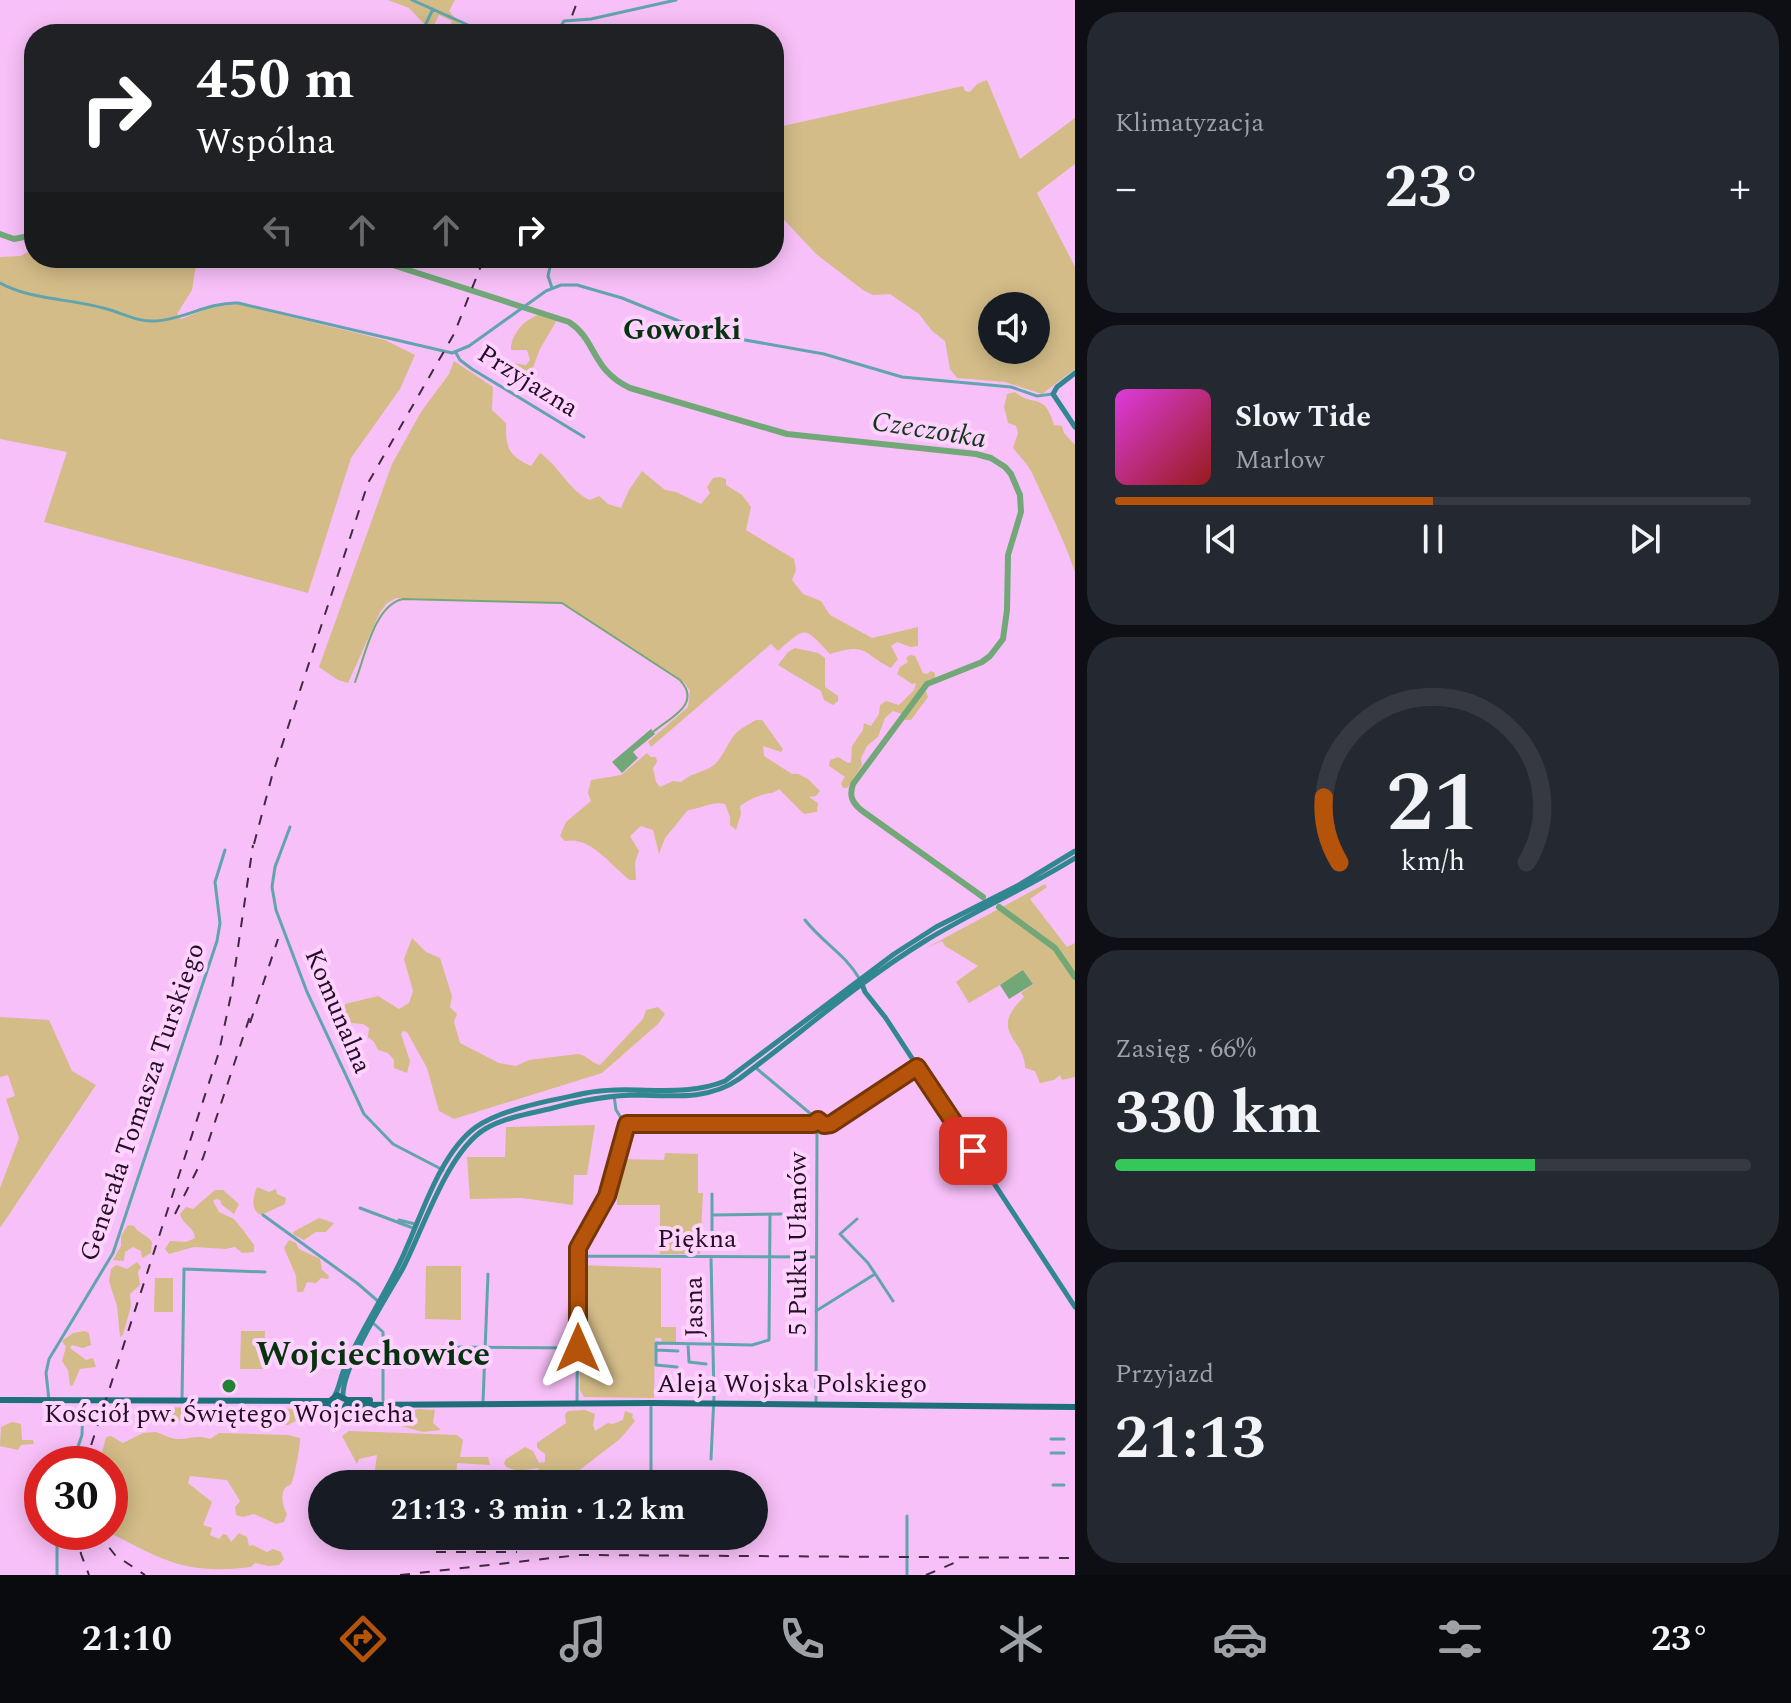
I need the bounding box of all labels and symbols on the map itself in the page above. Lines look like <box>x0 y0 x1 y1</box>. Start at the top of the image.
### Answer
district label: Goworki <box>623 307 741 353</box>
street label: Przyjazna <box>470 334 587 428</box>
water label: Czeczotka <box>869 400 989 460</box>
street label: Generała Tomasza Turskiego <box>69 937 215 1267</box>
street label: Komunalna <box>294 942 382 1080</box>
pin <box>939 1117 1007 1185</box>
street label: 5 Pułku Ułanów <box>778 1151 818 1336</box>
street label: Piękna <box>657 1219 737 1259</box>
street label: Jasna <box>673 1276 715 1338</box>
position arrow <box>536 1306 620 1390</box>
district label: Wojciechowice <box>256 1329 490 1381</box>
street label: Aleja Wojska Polskiego <box>657 1364 927 1404</box>
marker: Kościół pw. Świętego Wojciecha <box>220 1377 238 1395</box>
place label: Kościół pw. Świętego Wojciecha <box>44 1394 414 1434</box>
speed limit sign: 30 <box>24 1446 128 1550</box>

